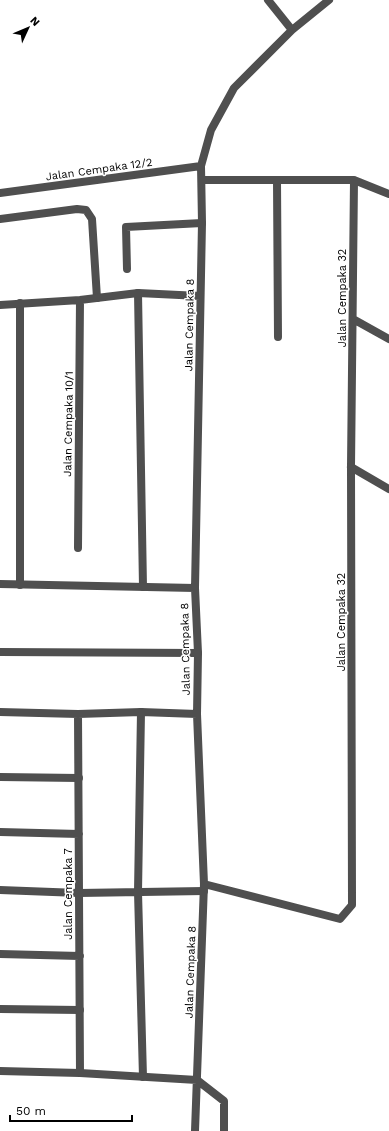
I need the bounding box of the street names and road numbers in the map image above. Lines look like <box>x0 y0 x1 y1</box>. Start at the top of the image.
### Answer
street label: Jalan Cempaka 12/2 <box>45 156 153 183</box>
street label: Jalan Cempaka 32 <box>336 249 349 347</box>
street label: Jalan Cempaka 8 <box>182 278 197 371</box>
street label: Jalan Cempaka 10/1 <box>61 371 76 477</box>
street label: Jalan Cempaka 32 <box>335 573 348 671</box>
street label: Jalan Cempaka 8 <box>178 602 193 695</box>
street label: Jalan Cempaka 7 <box>62 848 75 940</box>
street label: Jalan Cempaka 8 <box>182 925 199 1018</box>

